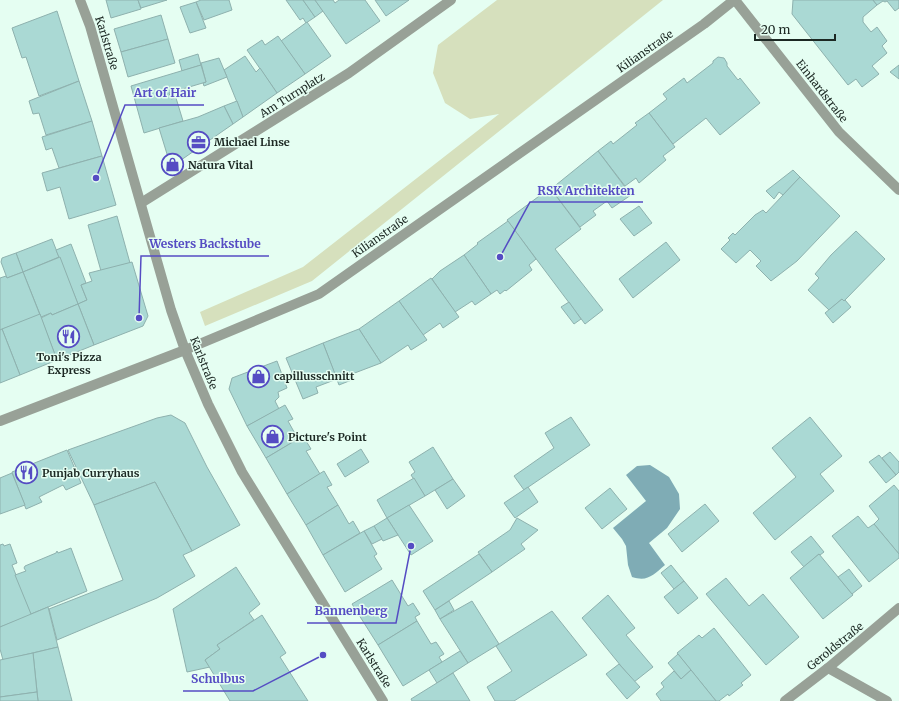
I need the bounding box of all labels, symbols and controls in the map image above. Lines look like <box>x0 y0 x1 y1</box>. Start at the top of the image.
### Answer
street label: Karlstraße <box>92 14 122 72</box>
scale bar <box>755 16 835 42</box>
text: 20 m <box>761 22 790 37</box>
street label: Kilianstraße <box>614 26 676 75</box>
street label: Einhardstraße <box>793 57 851 125</box>
street label: Am Turnplatz <box>256 69 327 121</box>
callout: Art of Hair <box>125 81 204 105</box>
text: Art of Hair <box>133 85 197 100</box>
office icon: Michael Linse <box>185 129 211 155</box>
place label: Michael Linse <box>214 135 290 149</box>
shop icon: Natura Vital <box>159 152 185 178</box>
place label: Natura Vital <box>188 158 253 172</box>
callout: RSK Architekten <box>530 178 643 202</box>
text: RSK Architekten <box>537 183 635 198</box>
street label: Kilianstraße <box>349 211 411 260</box>
callout: Westers Backstube <box>141 232 269 256</box>
text: Westers Backstube <box>148 236 261 251</box>
restaurant icon: Toni's Pizza Express <box>56 324 82 350</box>
street label: Karlstraße <box>187 335 221 392</box>
place label: Toni's Pizza Express <box>36 350 102 377</box>
shop icon: capillusschnitt <box>246 363 272 389</box>
place label: capillusschnitt <box>274 369 355 383</box>
shop icon: Picture's Point <box>260 424 286 450</box>
place label: Picture's Point <box>288 430 367 444</box>
restaurant icon: Punjab Curryhaus <box>14 460 40 486</box>
place label: Punjab Curryhaus <box>42 466 140 480</box>
callout: Bannenberg <box>307 599 396 623</box>
text: Bannenberg <box>314 603 388 618</box>
street label: Geroldstraße <box>804 619 866 673</box>
street label: Karlstraße <box>353 636 395 690</box>
callout: Schulbus <box>183 667 253 691</box>
text: Schulbus <box>191 671 245 686</box>

